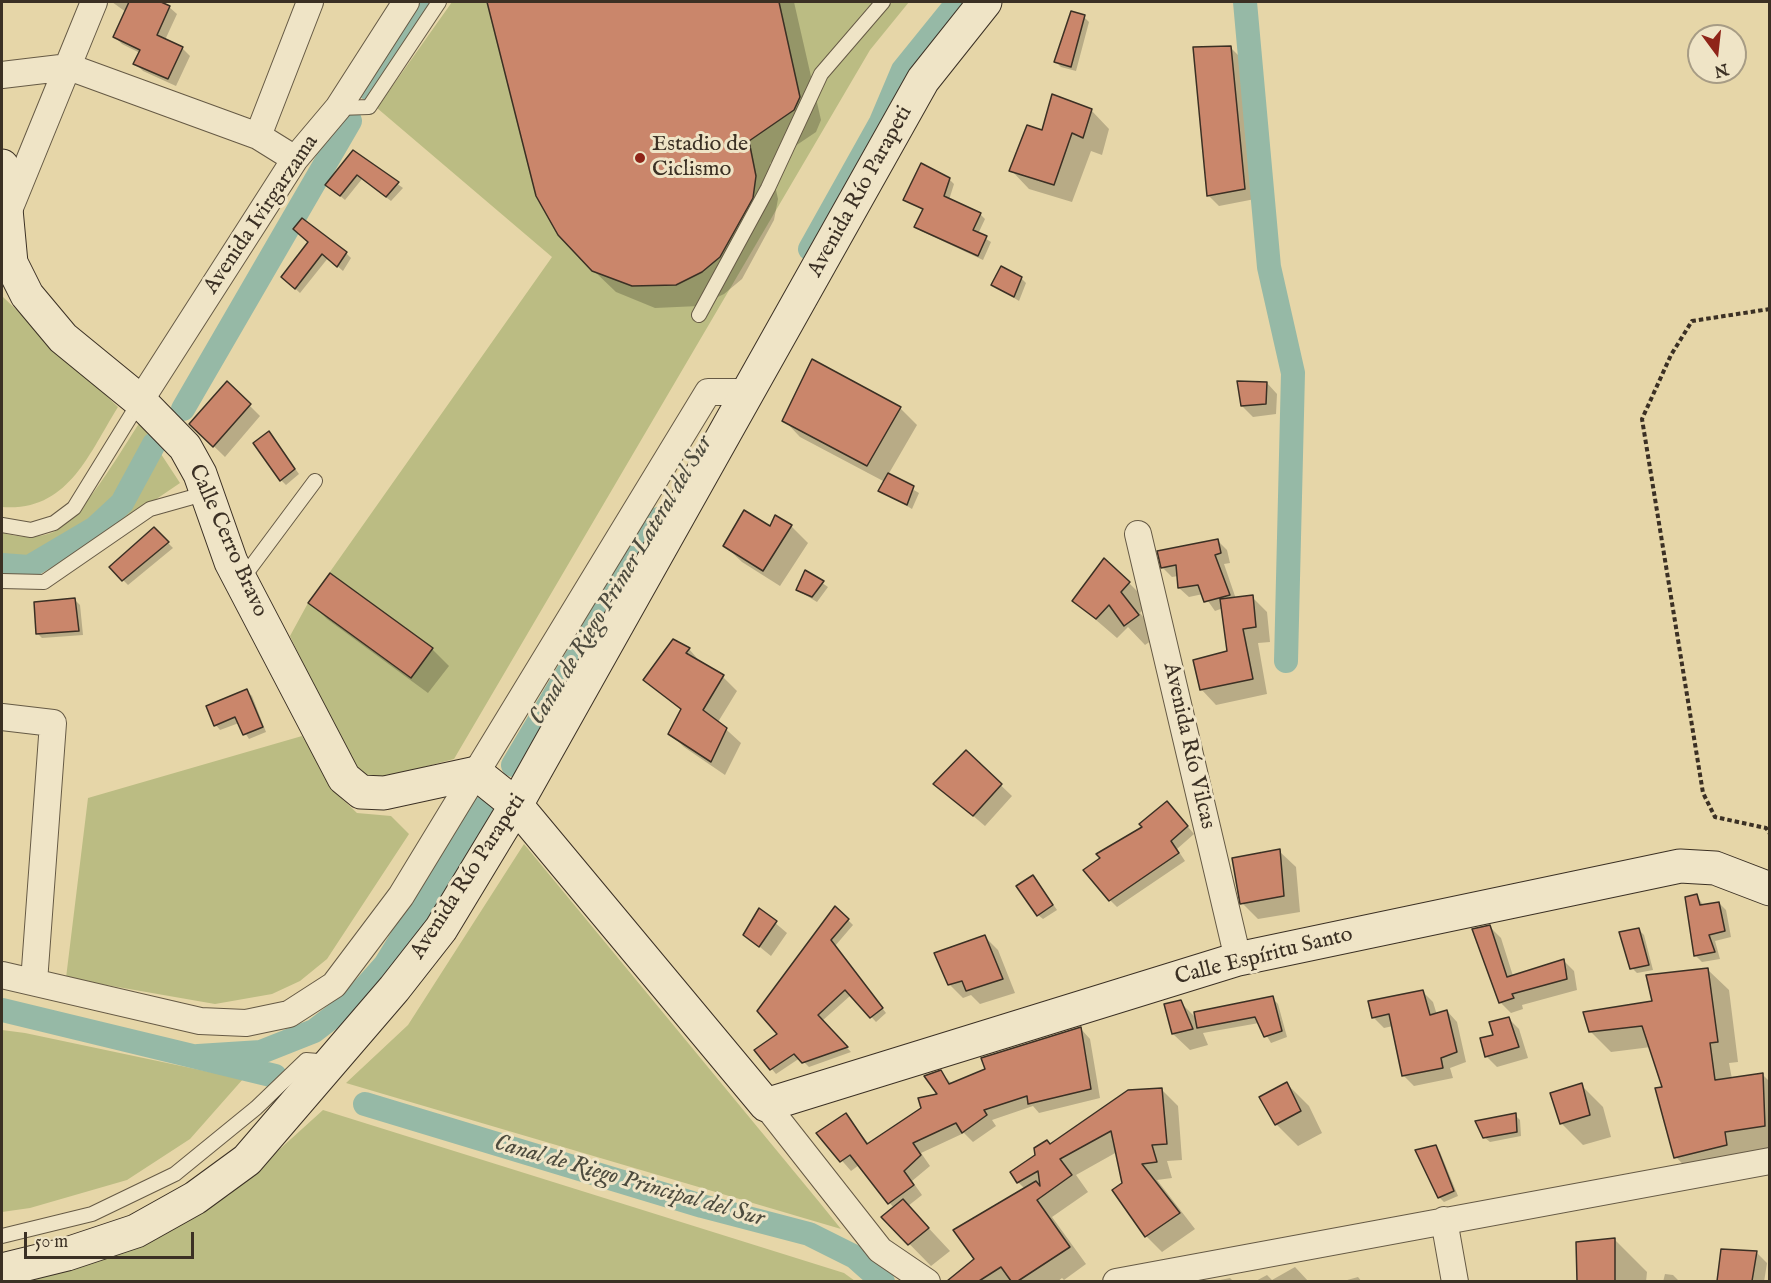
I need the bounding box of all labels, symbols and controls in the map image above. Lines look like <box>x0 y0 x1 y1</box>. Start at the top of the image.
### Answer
north arrow <box>1687 24 1747 84</box>
text: N <box>1712 58 1730 81</box>
street label: Avenida Río Parapeti <box>803 102 919 282</box>
street label: Avenida Ivirgarzama <box>199 130 325 300</box>
place label: Estadio de Ciclismo <box>652 132 748 184</box>
marker: Estadio de Ciclismo <box>633 151 647 165</box>
water label: Canal de Riego Primer Lateral del Sur <box>524 431 720 731</box>
street label: Calle Cerro Bravo <box>182 461 272 621</box>
street label: Avenida Río Vilcas <box>1156 660 1220 832</box>
street label: Avenida Río Parapeti <box>406 789 532 965</box>
street label: Calle Espíritu Santo <box>1172 922 1356 992</box>
water label: Canal de Riego Principal del Sur <box>491 1130 767 1234</box>
scale bar <box>27 1220 196 1258</box>
text: 50 m <box>35 1231 68 1254</box>

